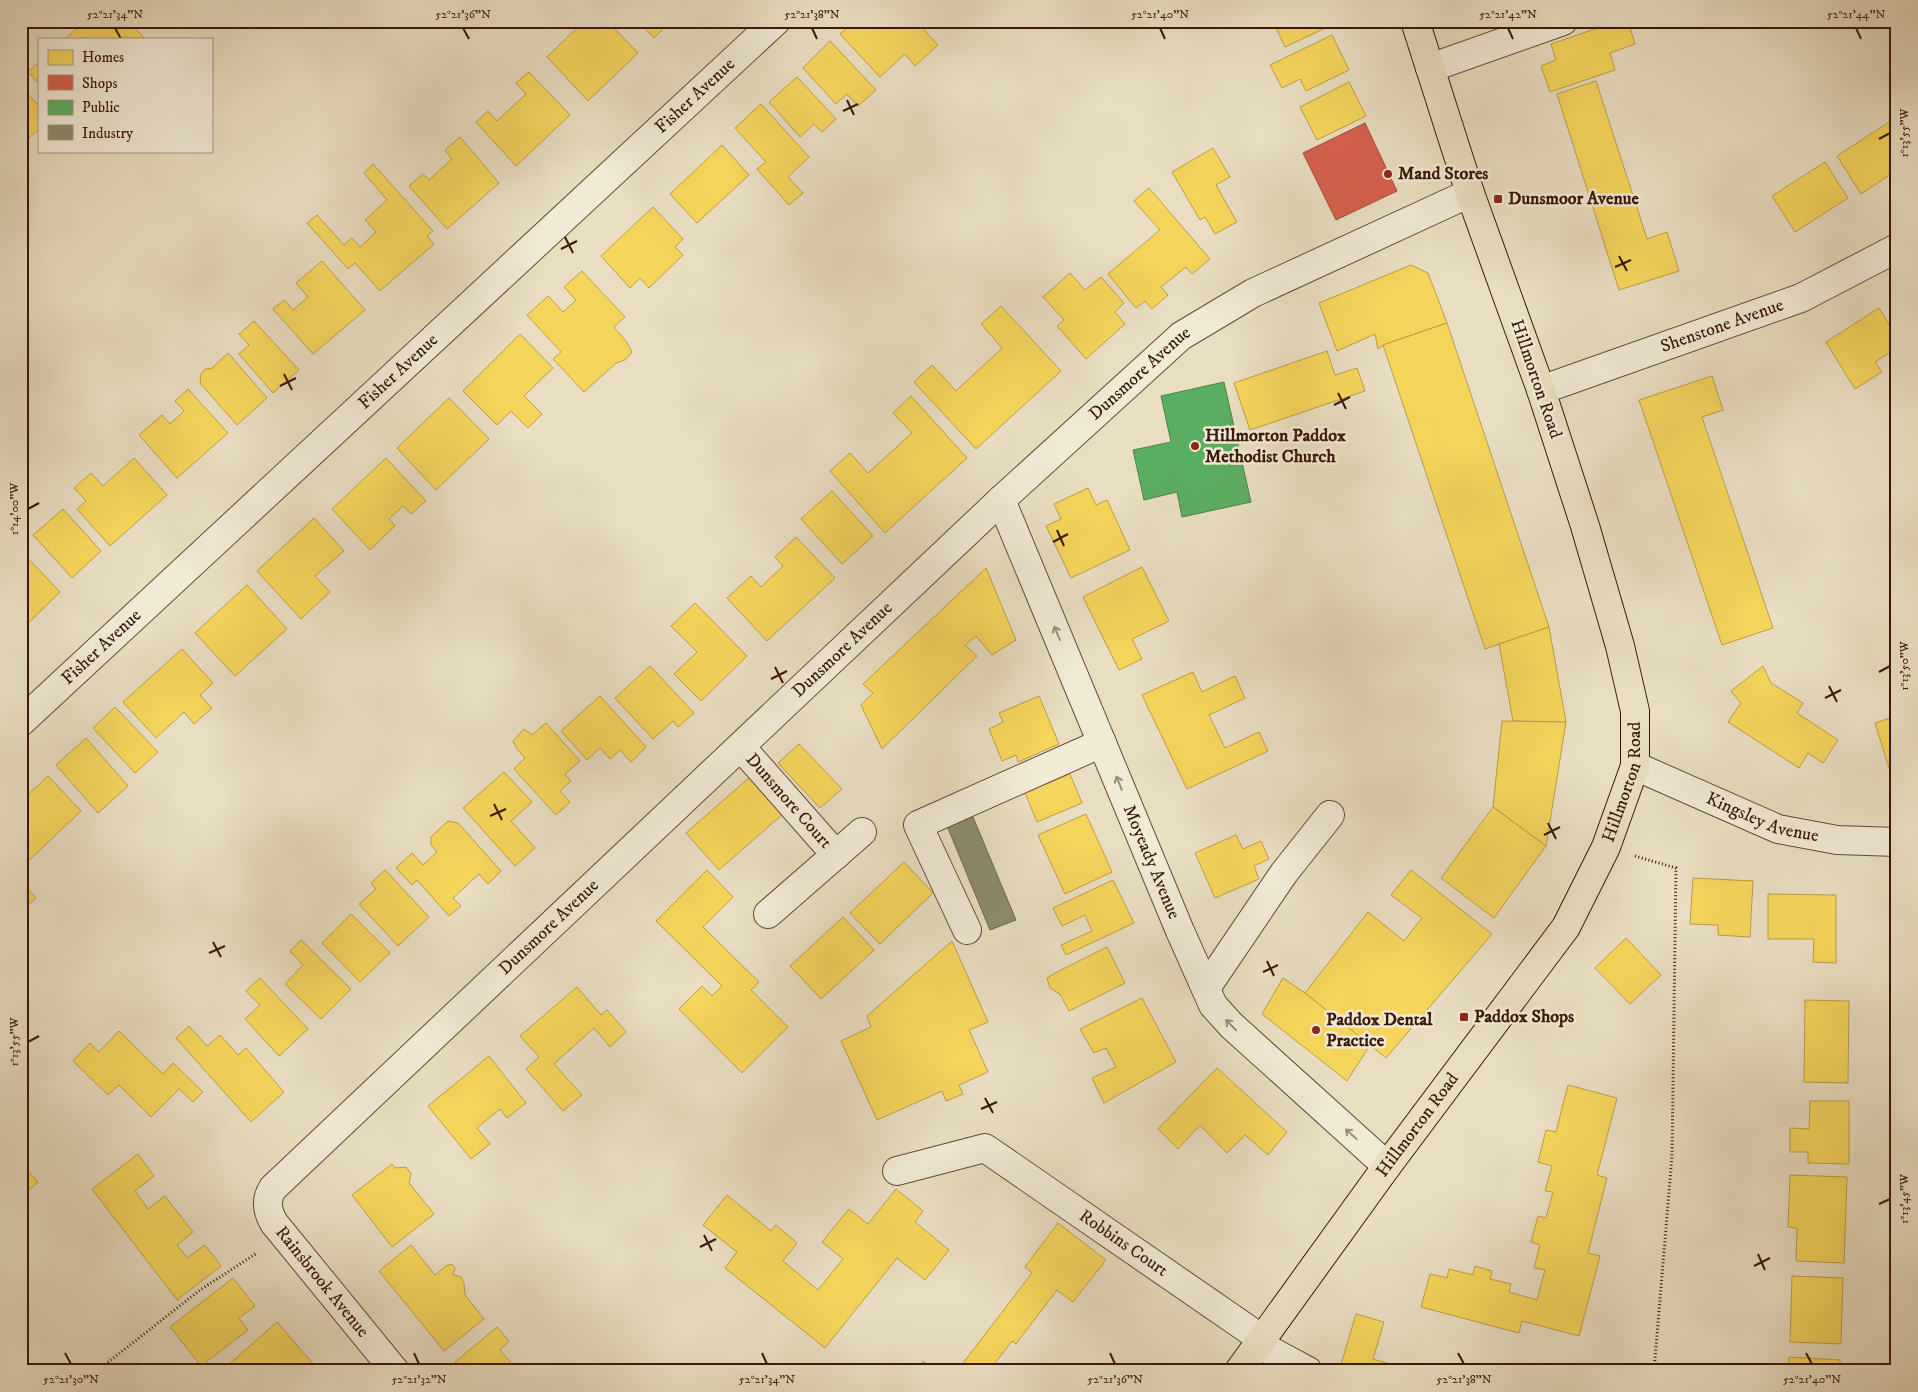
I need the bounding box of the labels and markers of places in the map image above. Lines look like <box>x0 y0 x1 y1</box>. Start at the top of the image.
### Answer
place label: Mand Stores <box>1398 163 1488 185</box>
marker: Mand Stores <box>1382 168 1394 180</box>
place label: Dunsmoor Avenue <box>1508 188 1639 210</box>
marker: Dunsmoor Avenue <box>1492 193 1504 205</box>
place label: Hillmorton Paddox Methodist Church <box>1205 425 1346 468</box>
marker: Hillmorton Paddox Methodist Church <box>1189 440 1201 452</box>
place label: Paddox Shops <box>1474 1006 1574 1028</box>
place label: Paddox Dental Practice <box>1326 1009 1433 1052</box>
marker: Paddox Shops <box>1458 1011 1470 1023</box>
marker: Paddox Dental Practice <box>1310 1024 1322 1036</box>

